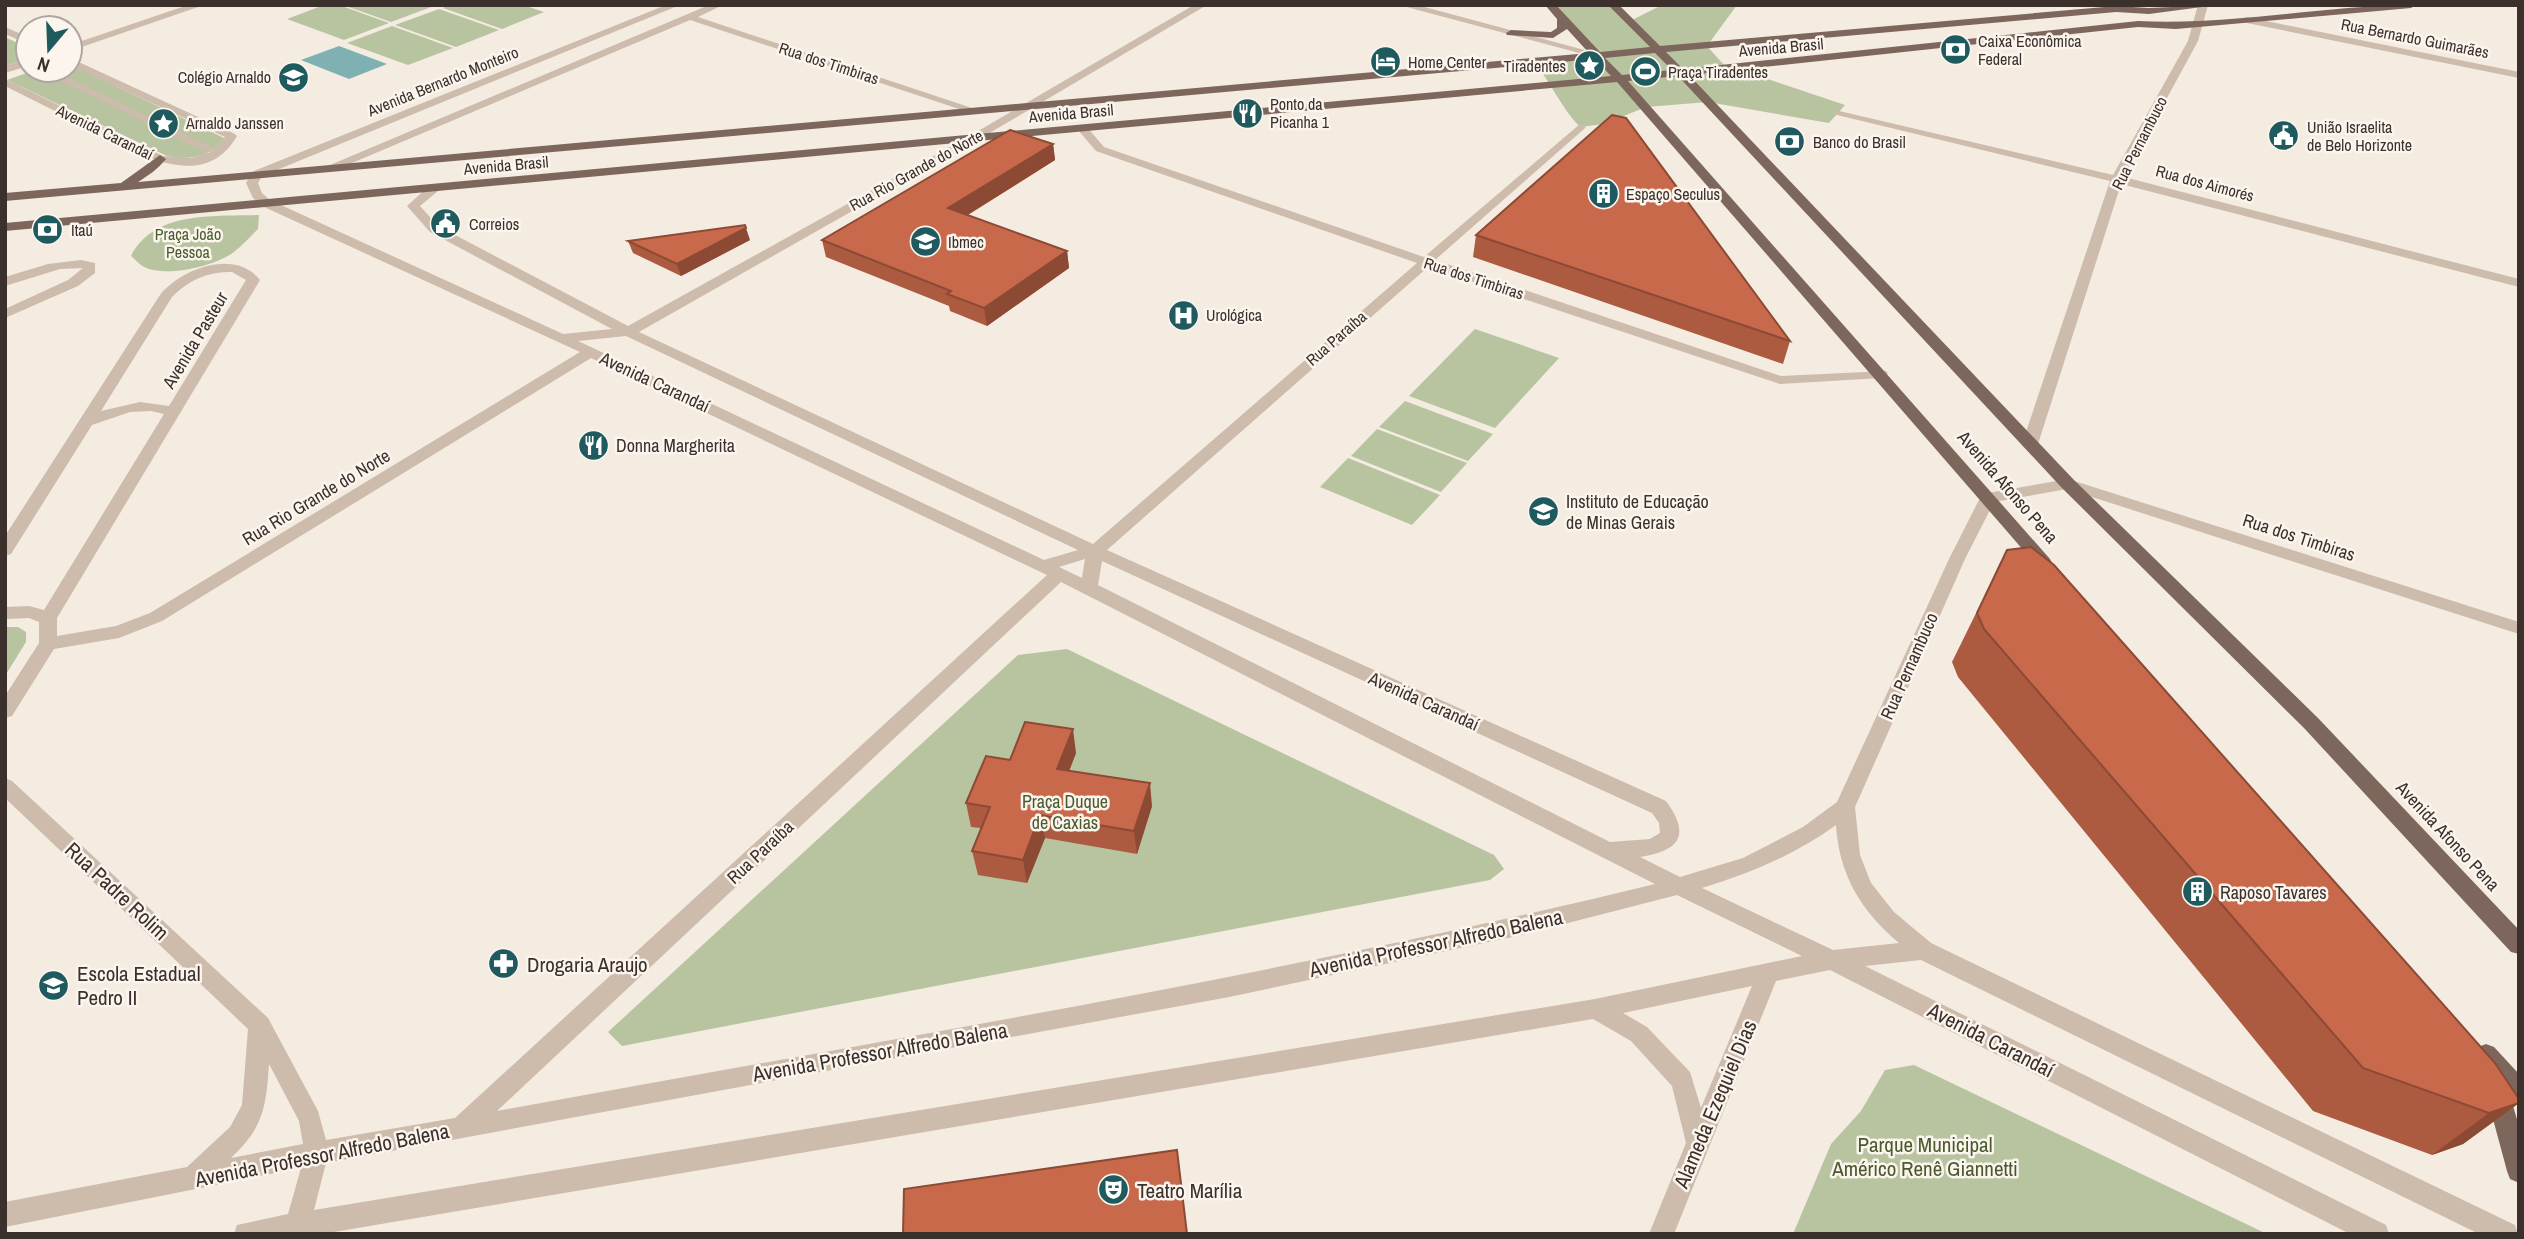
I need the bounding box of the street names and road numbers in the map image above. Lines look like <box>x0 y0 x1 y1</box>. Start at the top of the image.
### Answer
street label: Rua Bernardo Guimarães <box>2339 13 2491 63</box>
street label: Avenida Brasil <box>1737 32 1824 62</box>
street label: Rua dos Timbiras <box>776 37 882 89</box>
street label: Avenida Bernardo Monteiro <box>363 41 522 122</box>
street label: Rua Pernambuco <box>2106 93 2172 193</box>
street label: Avenida Brasil <box>1027 98 1114 128</box>
street label: Avenida Carandaí <box>52 99 158 165</box>
street label: Rua Rio Grande do Norte <box>845 124 987 216</box>
street label: Avenida Brasil <box>462 150 549 180</box>
street label: Rua dos Aimorés <box>2154 159 2256 207</box>
street label: Rua dos Timbiras <box>1421 252 1527 304</box>
street label: Avenida Pasteur <box>156 287 234 394</box>
street label: Rua Paraíba <box>1301 305 1372 370</box>
street label: Avenida Carandaí <box>595 345 715 419</box>
street label: Avenida Afonso Pena <box>1951 425 2064 549</box>
street label: Rua Rio Grande do Norte <box>237 443 395 551</box>
street label: Rua dos Timbiras <box>2240 507 2358 567</box>
street label: Rua Pernambuco <box>1874 608 1944 724</box>
street label: Avenida Carandaí <box>1364 665 1484 737</box>
street label: Avenida Afonso Pena <box>2390 775 2505 896</box>
street label: Rua Paraíba <box>721 815 799 889</box>
street label: Rua Padre Rolim <box>59 835 175 947</box>
street label: Avenida Professor Alfredo Balena <box>1306 902 1566 984</box>
street label: Avenida Carandaí <box>1922 995 2059 1084</box>
street label: Avenida Professor Alfredo Balena <box>749 1015 1010 1089</box>
street label: Alameda Ezequiel Dias <box>1666 1016 1764 1193</box>
street label: Avenida Professor Alfredo Balena <box>192 1116 452 1194</box>

